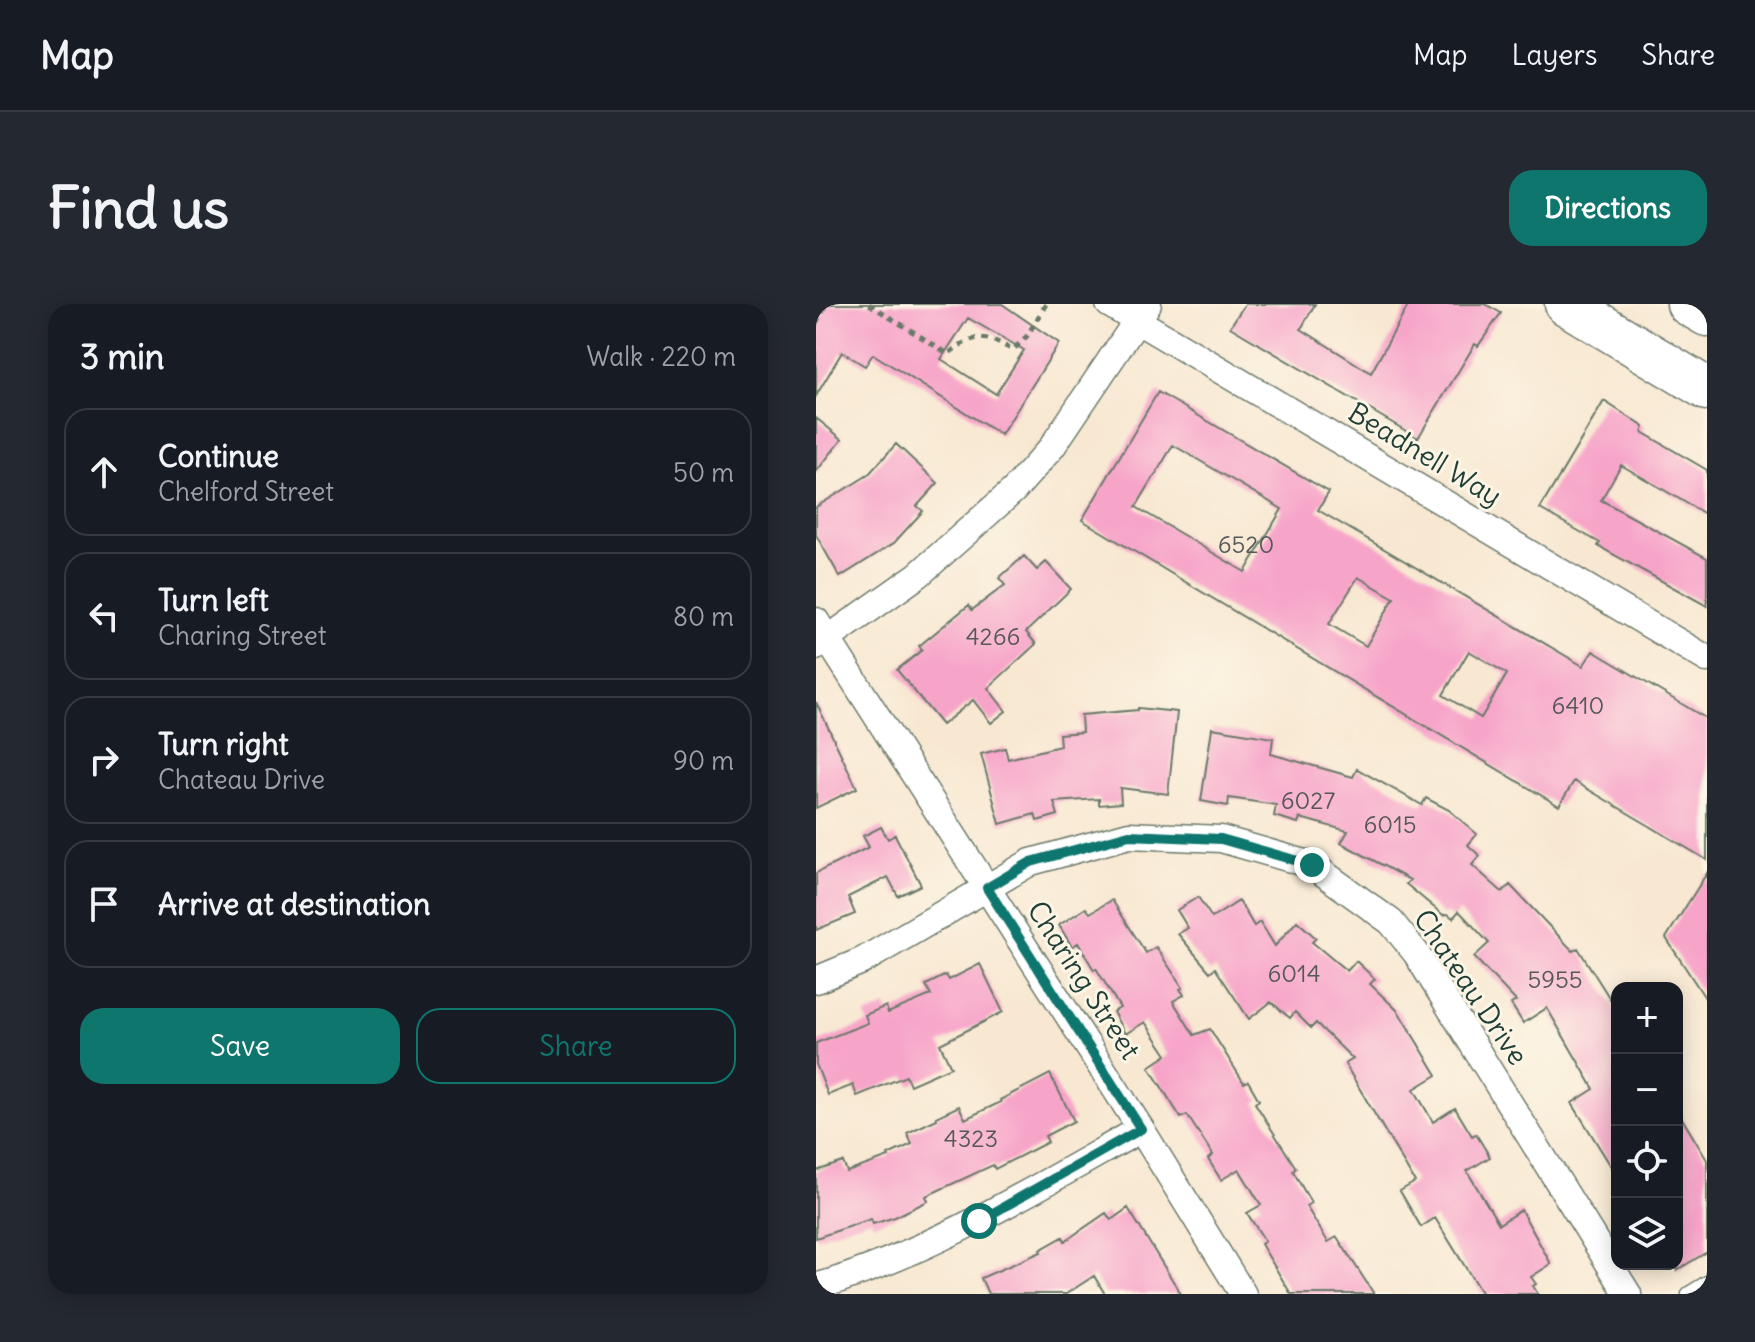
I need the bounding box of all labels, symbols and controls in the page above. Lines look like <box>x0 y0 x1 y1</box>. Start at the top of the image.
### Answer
text: Map <box>40 32 114 79</box>
text: Map <box>1413 37 1468 73</box>
text: Layers <box>1512 37 1598 73</box>
text: Share <box>1642 37 1715 73</box>
button: Directions <box>1509 170 1707 246</box>
text: Find us <box>48 173 229 243</box>
text: 3 min <box>80 335 165 378</box>
text: Walk · 220 m <box>587 340 736 373</box>
street label: Beadnell Way <box>1342 394 1508 514</box>
text: Continue <box>158 437 279 475</box>
icon: ahead <box>82 450 126 494</box>
text: 50 m <box>673 456 734 489</box>
text: Chelford Street <box>158 475 334 508</box>
house number: 6520 <box>1218 529 1274 559</box>
text: Turn left <box>158 581 269 619</box>
icon: left <box>82 594 126 638</box>
text: 80 m <box>673 600 734 633</box>
text: Charing Street <box>158 619 327 652</box>
house number: 4266 <box>966 621 1020 651</box>
house number: 6410 <box>1552 690 1604 720</box>
text: Turn right <box>158 725 289 763</box>
icon: right <box>82 738 126 782</box>
text: 90 m <box>673 744 734 777</box>
text: Chateau Drive <box>158 763 325 796</box>
house number: 6027 <box>1281 785 1336 815</box>
house number: 6015 <box>1364 809 1416 839</box>
route end <box>1294 847 1330 883</box>
icon: arrive <box>82 882 126 926</box>
text: Arrive at destination <box>158 885 430 923</box>
street label: Charing Street <box>1019 894 1149 1066</box>
street label: Chateau Drive <box>1406 902 1536 1072</box>
house number: 6014 <box>1267 958 1321 988</box>
house number: 5955 <box>1527 964 1583 994</box>
map controls <box>1611 982 1683 1270</box>
button: + <box>1611 982 1683 1054</box>
button: Save <box>80 1008 400 1084</box>
button: Share <box>416 1008 736 1084</box>
button: − <box>1611 1054 1683 1126</box>
house number: 4323 <box>944 1123 998 1153</box>
button: locate <box>1611 1126 1683 1198</box>
button: layers <box>1611 1198 1683 1270</box>
route start <box>961 1203 997 1239</box>

